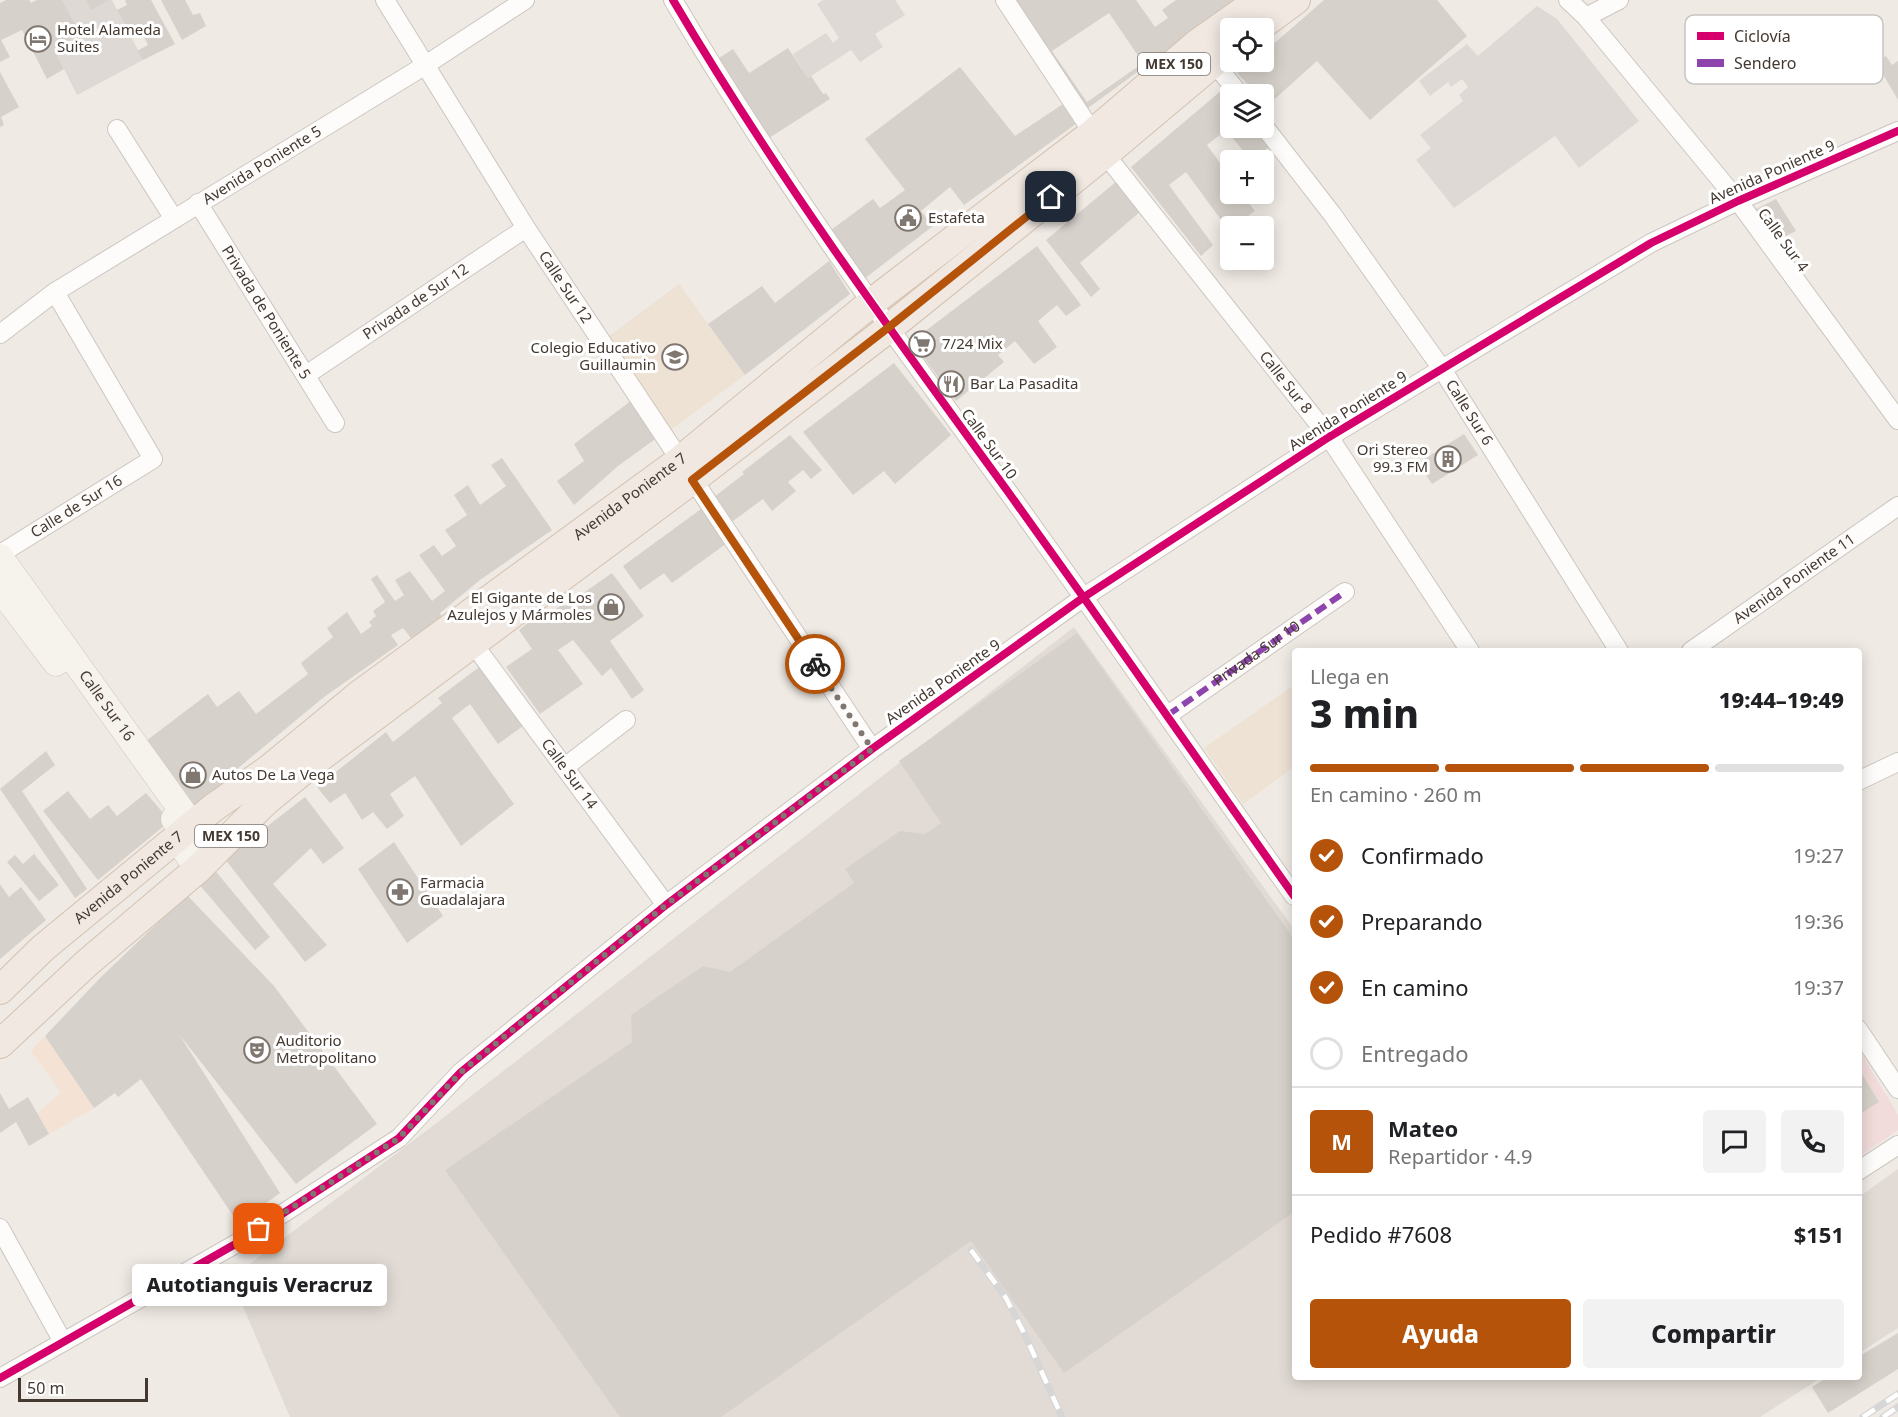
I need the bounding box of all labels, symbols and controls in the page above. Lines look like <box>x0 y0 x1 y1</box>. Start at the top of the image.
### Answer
legend <box>1685 15 1883 84</box>
map controls <box>1220 18 1274 270</box>
button: locate <box>1220 18 1274 72</box>
place label: Hotel Alameda Suites <box>57 19 161 56</box>
hotel icon: Hotel Alameda Suites <box>23 24 53 54</box>
text: Ciclovía <box>1734 25 1791 47</box>
text: Sendero <box>1734 52 1797 74</box>
road number: MEX 150 <box>1138 53 1210 75</box>
button: layers <box>1220 84 1274 138</box>
street label: Avenida Poniente 5 <box>198 120 325 208</box>
street label: Avenida Poniente 9 <box>1706 134 1838 208</box>
button: + <box>1220 150 1274 204</box>
pin <box>1025 171 1076 222</box>
icon: home <box>1034 180 1067 213</box>
public building icon: Estafeta <box>893 203 923 233</box>
street label: Calle Sur 4 <box>1754 204 1814 276</box>
place label: Estafeta <box>928 207 985 227</box>
button: − <box>1220 216 1274 270</box>
street label: Privada de Poniente 5 <box>218 241 316 383</box>
street label: Calle Sur 12 <box>535 246 597 327</box>
street label: Privada de Sur 12 <box>358 258 472 343</box>
supermarket icon: 7/24 Mix <box>907 329 937 359</box>
place label: 7/24 Mix <box>942 333 1003 353</box>
place label: Colegio Educativo Guillaumin <box>531 337 656 374</box>
school or university icon: Colegio Educativo Guillaumin <box>660 342 690 372</box>
street label: Calle Sur 8 <box>1256 346 1317 417</box>
street label: Avenida Poniente 9 <box>1285 366 1410 455</box>
restaurant icon: Bar La Pasadita <box>936 369 966 399</box>
place label: Bar La Pasadita <box>970 373 1078 393</box>
street label: Calle Sur 6 <box>1442 375 1498 449</box>
street label: Calle Sur 10 <box>957 404 1022 483</box>
place label: Ori Stereo 99.3 FM <box>1357 439 1428 476</box>
building icon: Ori Stereo 99.3 FM <box>1433 444 1463 474</box>
street label: Avenida Poniente 7 <box>569 448 690 544</box>
street label: Calle de Sur 16 <box>26 470 126 542</box>
street label: Avenida Poniente 11 <box>1729 528 1859 628</box>
place label: El Gigante de Los Azulejos y Mármoles <box>447 587 592 624</box>
shop icon: El Gigante de Los Azulejos y Mármoles <box>596 592 626 622</box>
street label: Privada Sur 10 <box>1209 615 1304 690</box>
courier <box>785 634 845 694</box>
street label: Avenida Poniente 9 <box>881 634 1004 728</box>
icon: bike <box>799 648 832 681</box>
text: Llega en <box>1310 663 1389 690</box>
street label: Calle Sur 16 <box>75 666 140 745</box>
text: 19:44–19:49 <box>1719 684 1844 714</box>
text: 3 min <box>1310 686 1419 739</box>
street label: Calle Sur 14 <box>538 734 603 813</box>
shop icon: Autos De La Vega <box>178 760 208 790</box>
place label: Autos De La Vega <box>212 764 335 784</box>
text: En camino · 260 m <box>1310 781 1482 808</box>
road number: MEX 150 <box>195 825 267 847</box>
street label: Avenida Poniente 7 <box>69 826 187 928</box>
icon: check <box>1310 839 1343 872</box>
text: Confirmado <box>1361 840 1484 870</box>
text: 19:27 <box>1793 842 1844 869</box>
place label: Farmacia Guadalajara <box>420 872 505 909</box>
pharmacy icon: Farmacia Guadalajara <box>385 877 415 907</box>
icon: check <box>1310 905 1343 938</box>
text: Preparando <box>1361 906 1483 936</box>
text: 19:36 <box>1793 908 1844 935</box>
icon: check <box>1310 971 1343 1004</box>
text: En camino <box>1361 972 1469 1002</box>
text: 19:37 <box>1793 974 1844 1001</box>
place label: Auditorio Metropolitano <box>276 1030 377 1067</box>
theatre icon: Auditorio Metropolitano <box>242 1035 272 1065</box>
text: Entregado <box>1361 1038 1469 1068</box>
button: chat <box>1703 1110 1766 1173</box>
button: phone <box>1781 1110 1844 1173</box>
text: Mateo <box>1388 1113 1458 1143</box>
text: M <box>1331 1126 1352 1156</box>
text: Repartidor · 4.9 <box>1388 1143 1533 1170</box>
pin <box>233 1203 284 1254</box>
icon: bag <box>242 1212 275 1245</box>
text: Pedido #7608 <box>1310 1219 1452 1249</box>
text: $151 <box>1794 1219 1844 1249</box>
callout: Autotianguis Veracruz <box>132 1265 386 1307</box>
text: Autotianguis Veracruz <box>147 1271 372 1298</box>
button: Ayuda <box>1310 1299 1571 1368</box>
button: Compartir <box>1583 1299 1844 1368</box>
scale bar <box>18 1375 148 1402</box>
text: 50 m <box>27 1377 64 1399</box>

